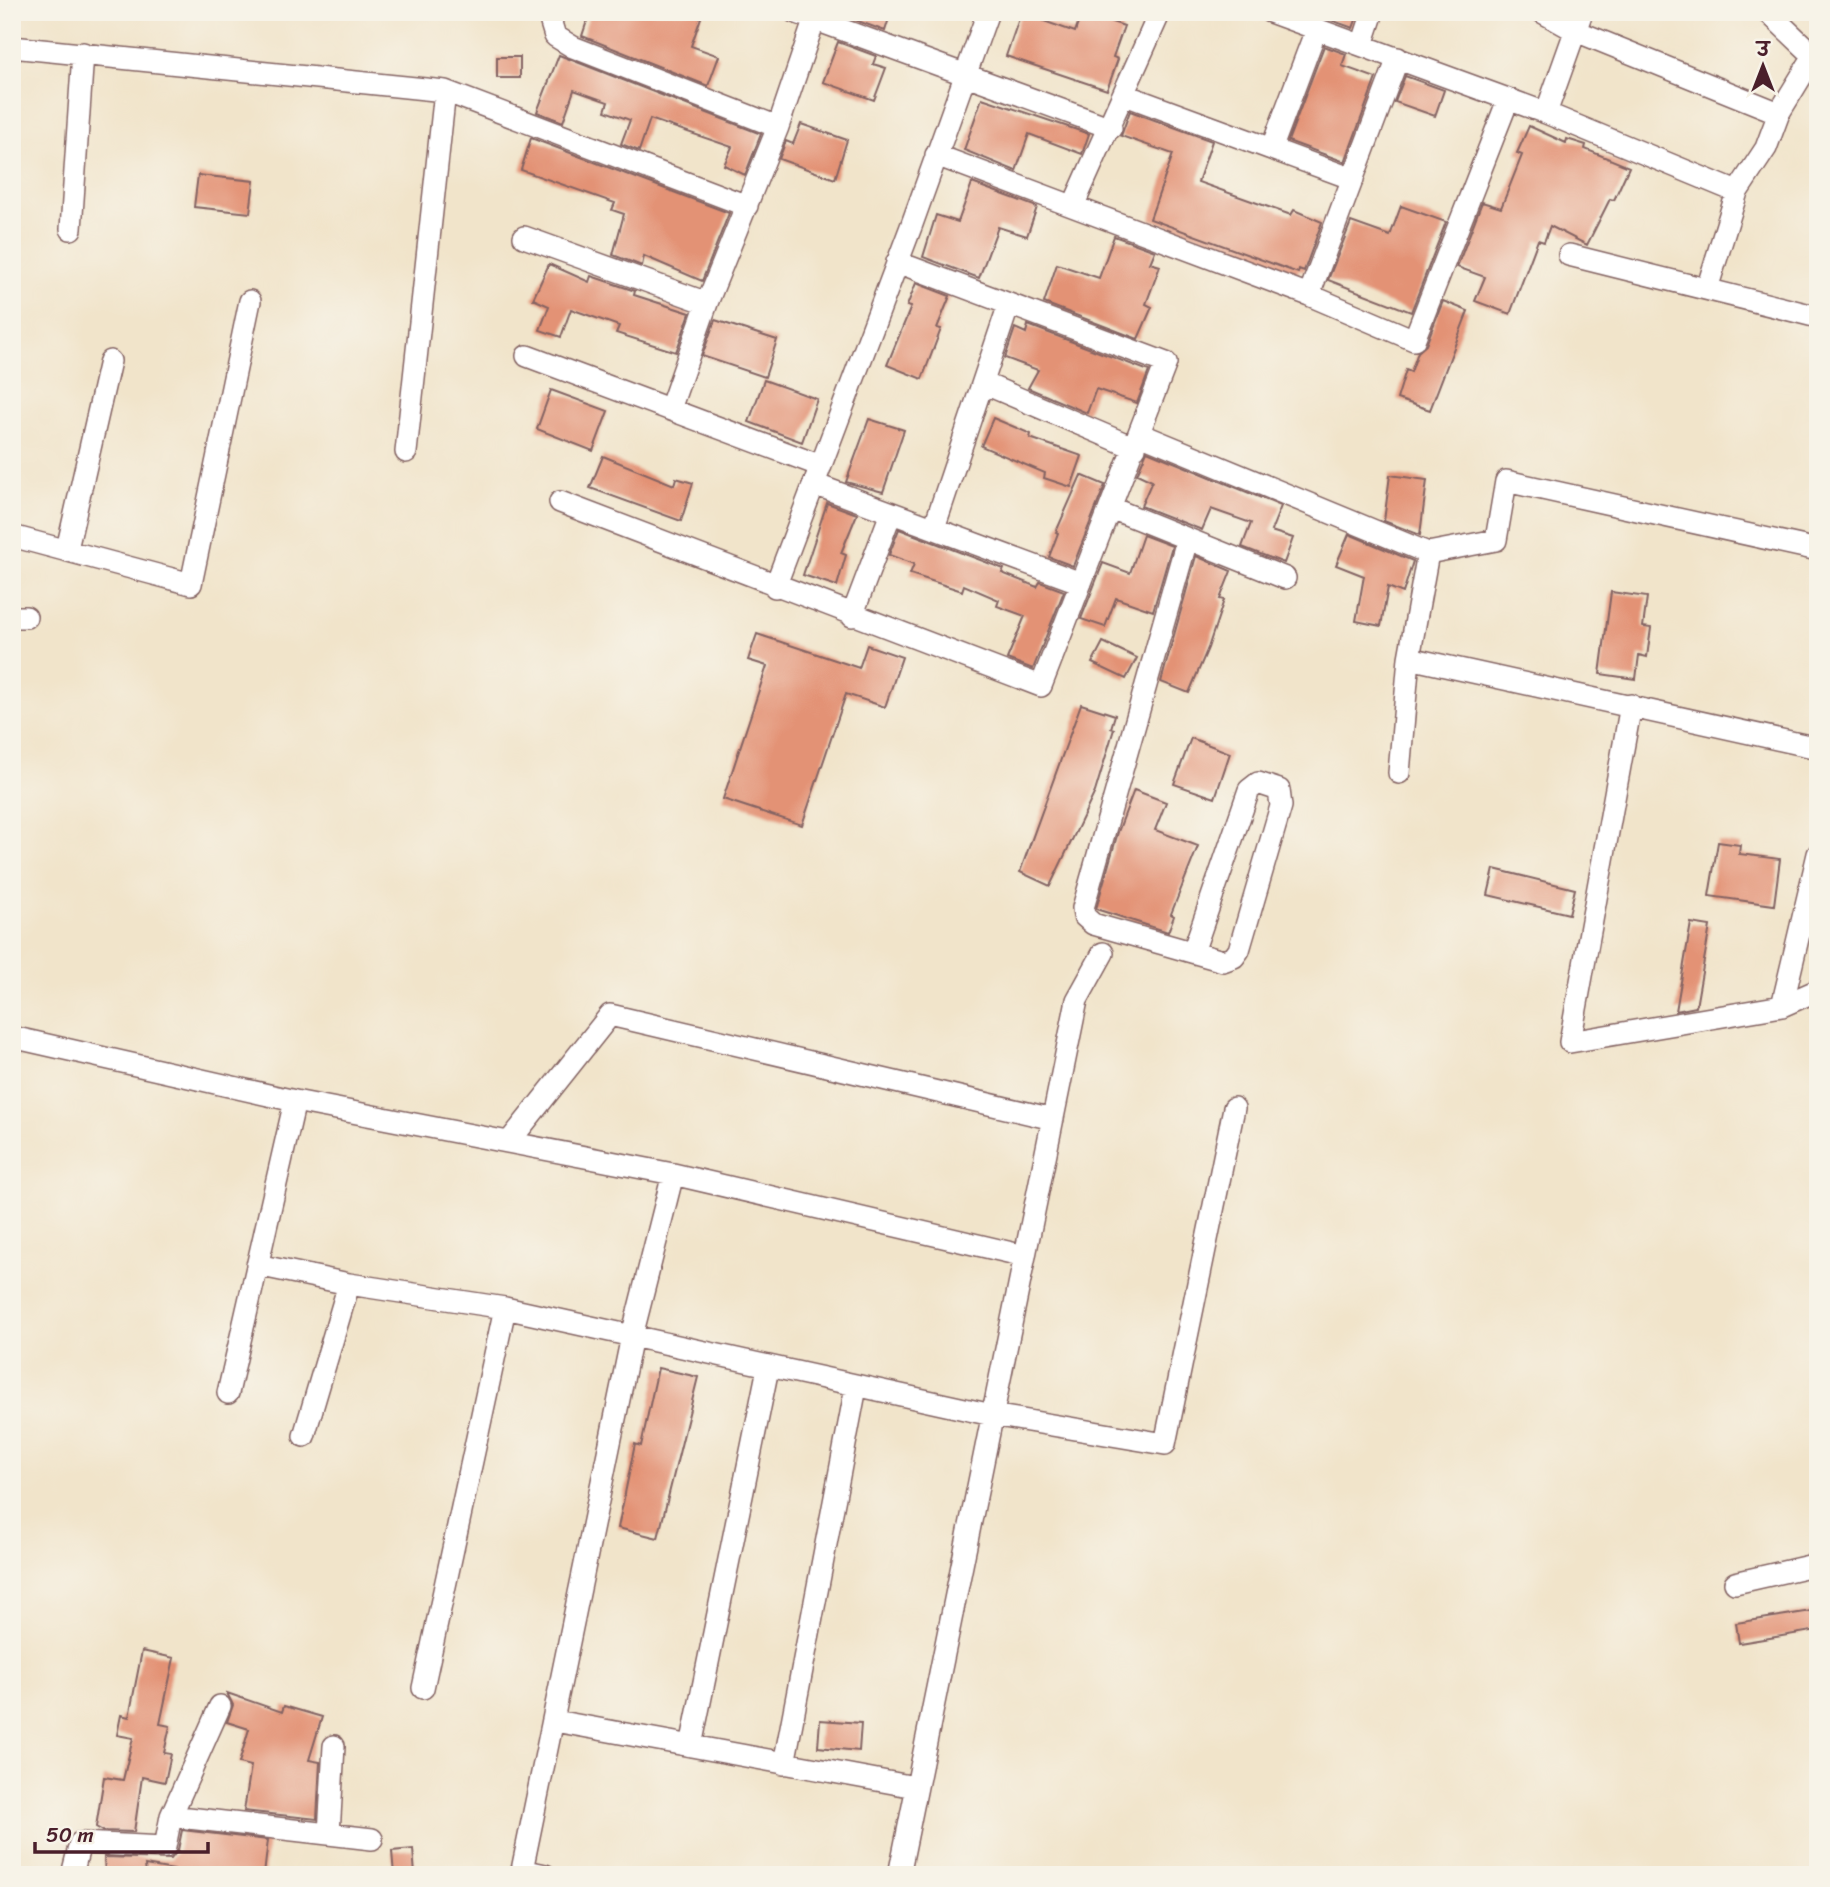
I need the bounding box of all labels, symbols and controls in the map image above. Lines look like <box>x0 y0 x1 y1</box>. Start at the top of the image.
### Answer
north arrow <box>1728 32 1798 102</box>
text: उ <box>1755 33 1772 66</box>
scale bar <box>35 1810 208 1854</box>
text: 50 m <box>46 1816 94 1854</box>

